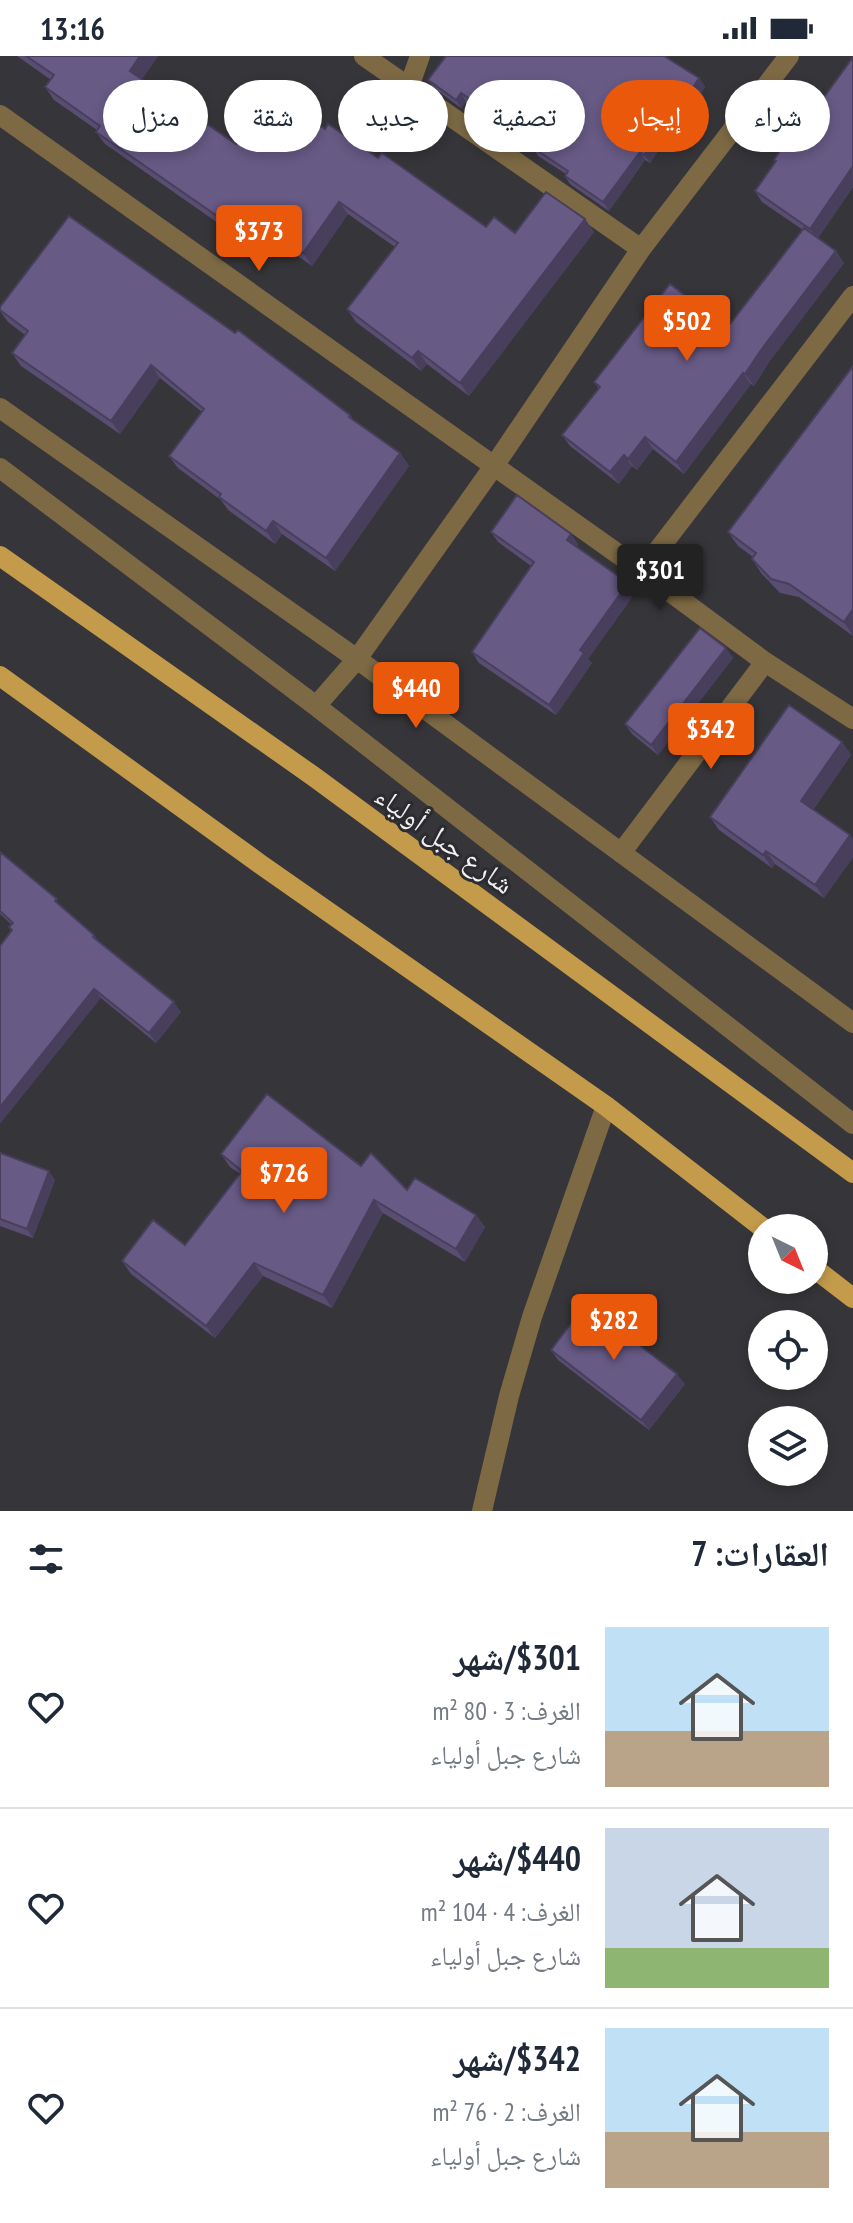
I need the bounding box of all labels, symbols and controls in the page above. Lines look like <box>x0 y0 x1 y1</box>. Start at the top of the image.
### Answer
text: 13:16 <box>40 9 105 48</box>
chip: منزل <box>103 80 208 152</box>
chip: شقة <box>224 80 322 152</box>
chip: جديد <box>338 80 448 152</box>
chip: تصفية <box>464 80 585 152</box>
chip: إيجار <box>601 80 709 152</box>
chip: شراء <box>725 80 830 152</box>
pin: $373 <box>212 205 306 273</box>
text: $373 <box>234 214 284 247</box>
pin: $502 <box>640 295 734 363</box>
text: $502 <box>662 304 712 337</box>
pin: $301 <box>613 544 707 612</box>
text: $301 <box>635 553 685 586</box>
pin: $440 <box>369 662 463 730</box>
text: $440 <box>391 671 441 704</box>
pin: $342 <box>664 703 758 771</box>
text: $342 <box>686 712 736 745</box>
street label: شارع جبل أولياء <box>368 776 522 902</box>
pin: $726 <box>237 1147 331 1215</box>
text: $726 <box>259 1156 309 1189</box>
north arrow <box>748 1214 828 1294</box>
map controls <box>748 1214 828 1486</box>
pin: $282 <box>567 1294 661 1362</box>
text: $282 <box>589 1303 639 1336</box>
button: locate <box>748 1310 828 1390</box>
button: layers <box>748 1406 828 1486</box>
text: العقارات: 7 <box>691 1531 829 1575</box>
icon: filters <box>24 1537 68 1581</box>
text: $301/شهر <box>453 1635 581 1679</box>
icon: home <box>669 1659 765 1755</box>
icon: heart <box>24 1685 68 1729</box>
text: الغرف: 3 · 80 m² <box>432 1694 581 1727</box>
text: شارع جبل أولياء <box>430 1738 581 1771</box>
text: $440/شهر <box>453 1836 581 1880</box>
icon: home <box>669 1860 765 1956</box>
icon: heart <box>24 1886 68 1930</box>
text: الغرف: 4 · 104 m² <box>421 1895 581 1928</box>
text: شارع جبل أولياء <box>430 1939 581 1972</box>
text: $342/شهر <box>453 2036 581 2080</box>
icon: home <box>669 2060 765 2156</box>
icon: heart <box>24 2086 68 2130</box>
text: الغرف: 2 · 76 m² <box>432 2095 581 2128</box>
text: شارع جبل أولياء <box>430 2139 581 2172</box>

